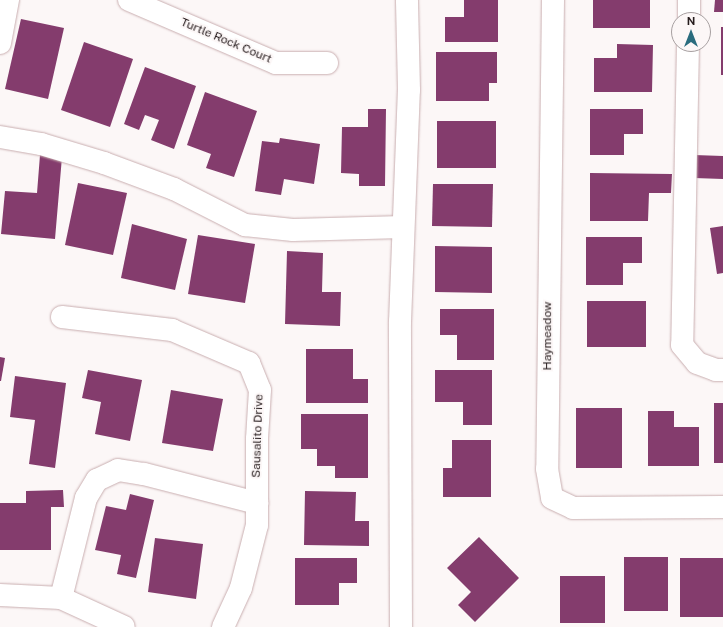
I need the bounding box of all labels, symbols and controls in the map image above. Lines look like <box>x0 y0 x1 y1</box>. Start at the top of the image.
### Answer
north arrow <box>671 12 711 52</box>
street label: Turtle Rock Court <box>178 15 274 67</box>
text: N <box>687 15 695 27</box>
street label: Haymeadow <box>541 302 555 370</box>
street label: Sausalito Drive <box>249 394 267 478</box>

